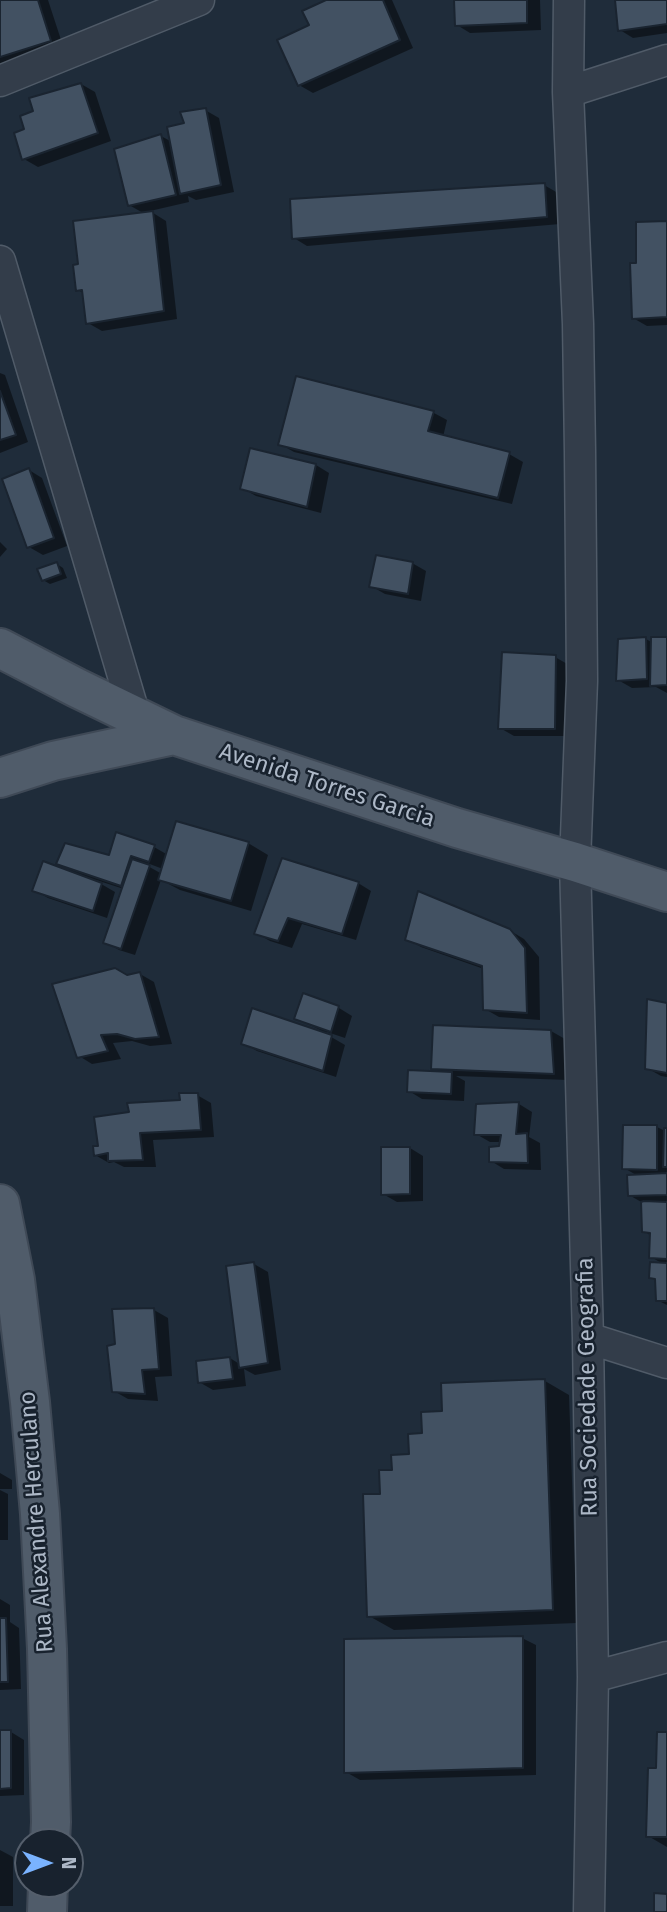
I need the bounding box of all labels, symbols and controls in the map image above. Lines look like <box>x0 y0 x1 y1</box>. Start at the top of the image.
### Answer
street label: Avenida Torres Garcia <box>216 738 438 834</box>
street label: Rua Sociedade Geografia <box>572 1257 604 1517</box>
street label: Rua Alexandre Herculano <box>14 1390 60 1654</box>
north arrow <box>14 1828 84 1898</box>
text: N <box>57 1857 80 1869</box>

